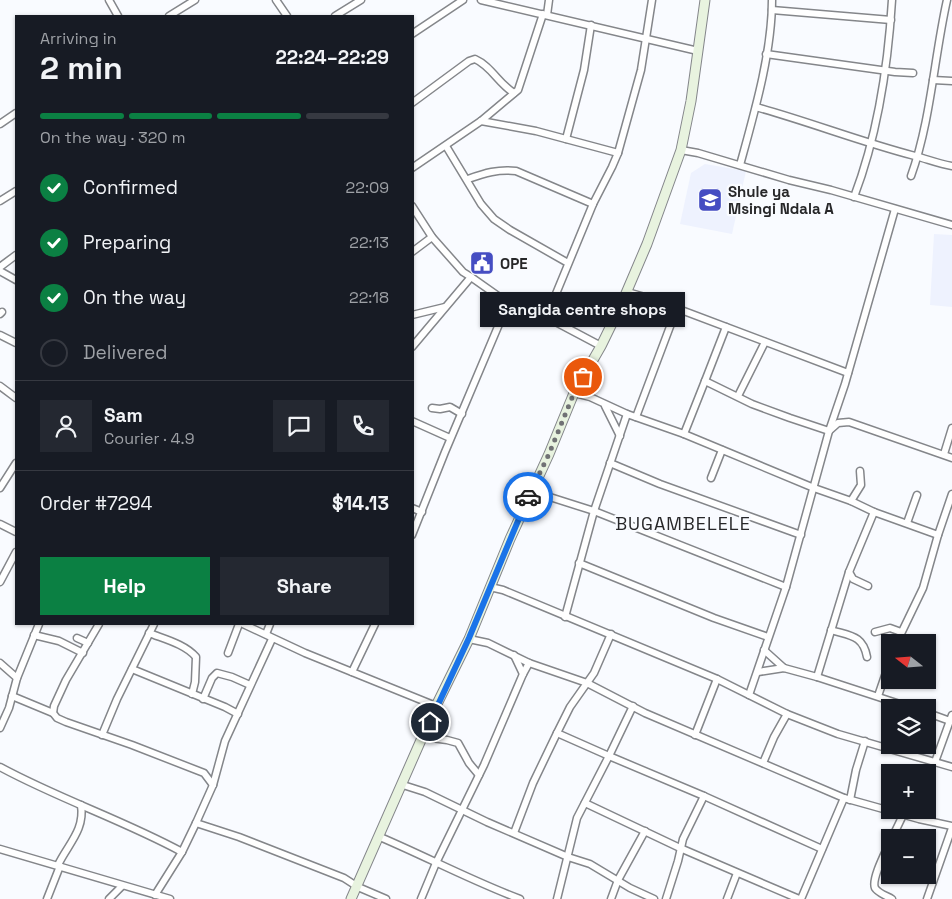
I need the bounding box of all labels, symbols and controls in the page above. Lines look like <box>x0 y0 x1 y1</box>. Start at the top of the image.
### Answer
text: Arriving in <box>40 28 117 49</box>
text: 22:24–22:29 <box>275 45 389 70</box>
text: 2 min <box>40 48 123 88</box>
text: On the way · 320 m <box>40 127 186 148</box>
icon: check <box>40 174 68 202</box>
text: Confirmed <box>83 175 178 200</box>
text: 22:09 <box>346 177 389 198</box>
place label: Shule ya Msingi Ndala A <box>728 182 834 218</box>
school or university icon: Shule ya Msingi Ndala A <box>697 187 723 213</box>
icon: check <box>40 229 68 257</box>
text: Preparing <box>83 230 171 255</box>
text: 22:13 <box>349 232 389 253</box>
public building icon: OPE <box>469 250 495 276</box>
place label: OPE <box>500 254 528 273</box>
icon: check <box>40 284 68 312</box>
text: On the way <box>83 285 186 310</box>
text: 22:18 <box>349 287 389 308</box>
callout: Sangida centre shops <box>480 292 686 327</box>
text: Sangida centre shops <box>498 299 667 320</box>
text: Delivered <box>83 340 168 365</box>
pin <box>562 356 604 398</box>
icon: bag <box>569 363 597 391</box>
button: person <box>40 400 92 452</box>
button: chat <box>273 400 325 452</box>
button: phone <box>337 400 389 452</box>
text: Sam <box>104 403 143 428</box>
text: Courier · 4.9 <box>104 428 194 449</box>
courier <box>503 472 553 522</box>
icon: car <box>514 483 542 511</box>
text: Order #7294 <box>40 491 152 516</box>
text: $14.13 <box>332 491 389 516</box>
district label: BUGAMBELELE <box>615 512 751 535</box>
button: Help <box>40 557 210 615</box>
button: Share <box>220 557 389 615</box>
north arrow <box>881 634 936 689</box>
map controls <box>881 634 936 884</box>
button: layers <box>881 699 936 754</box>
pin <box>409 701 451 743</box>
icon: home <box>416 708 444 736</box>
button: + <box>881 764 936 819</box>
button: − <box>881 829 936 884</box>

